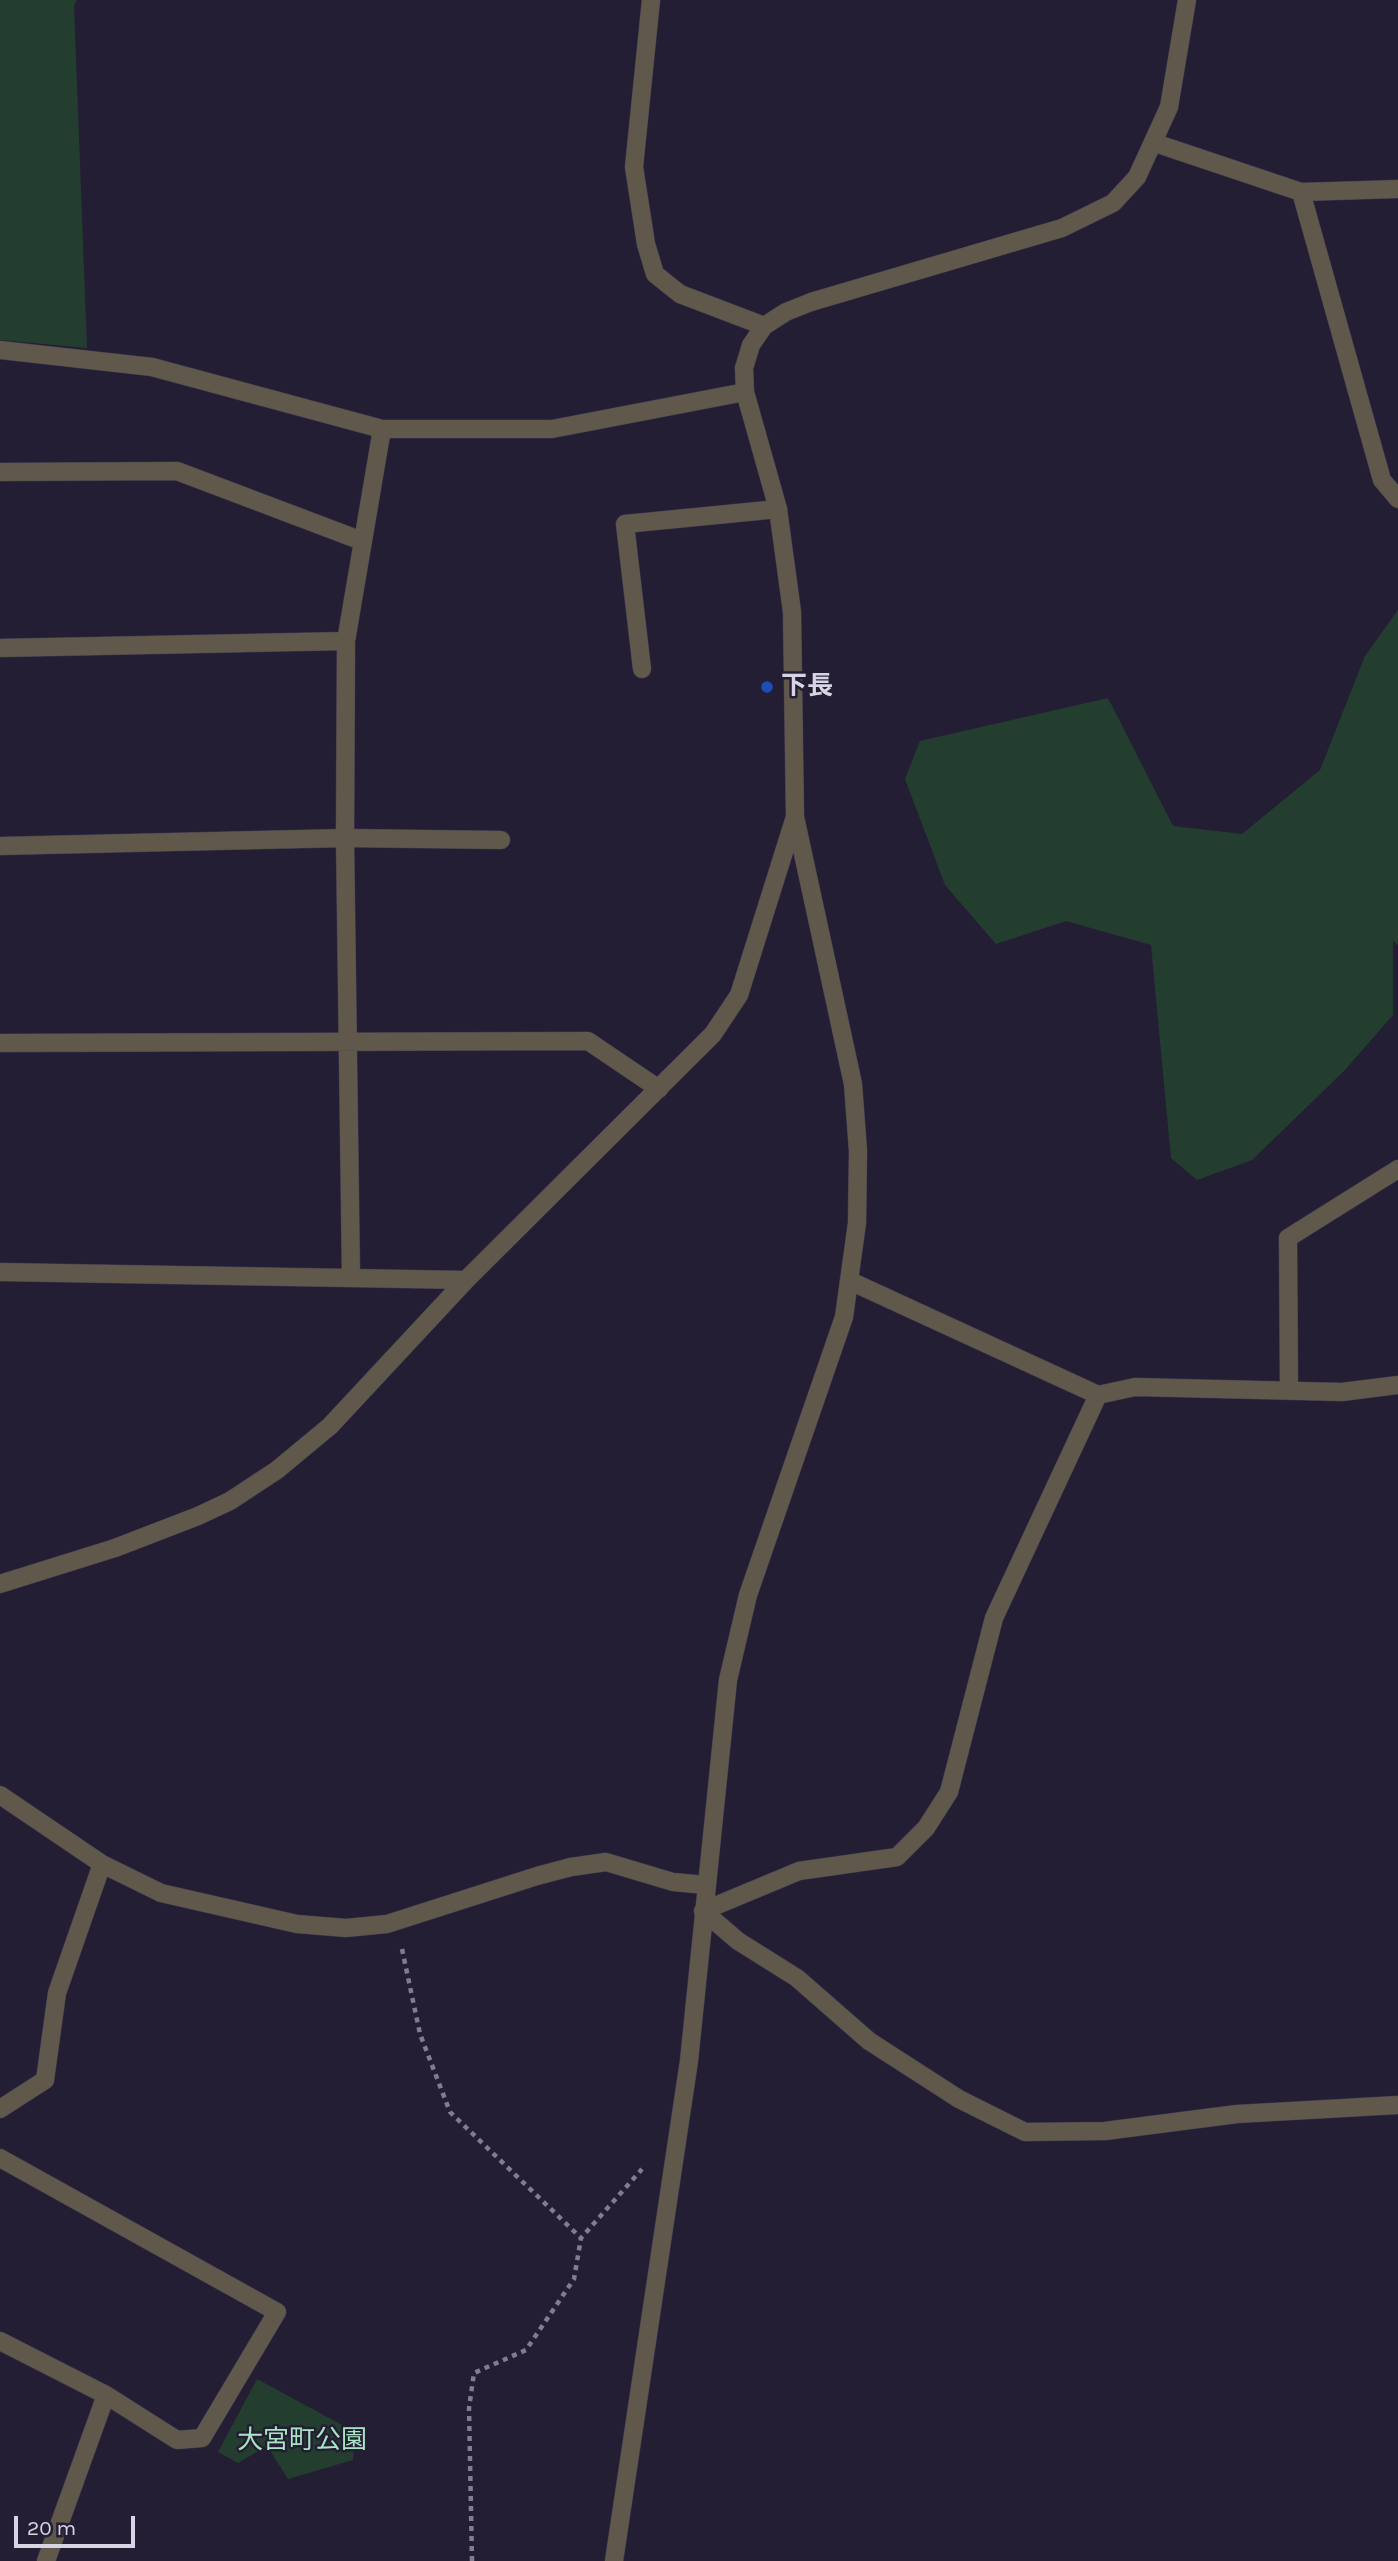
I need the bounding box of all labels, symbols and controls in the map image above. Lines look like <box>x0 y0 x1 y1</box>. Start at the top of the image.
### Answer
place label: 下長 <box>781 671 833 703</box>
marker: 下長 <box>759 679 775 695</box>
park label: 大宮町公園 <box>237 2425 367 2457</box>
scale bar <box>18 2502 138 2546</box>
text: 20 m <box>27 2516 76 2540</box>

